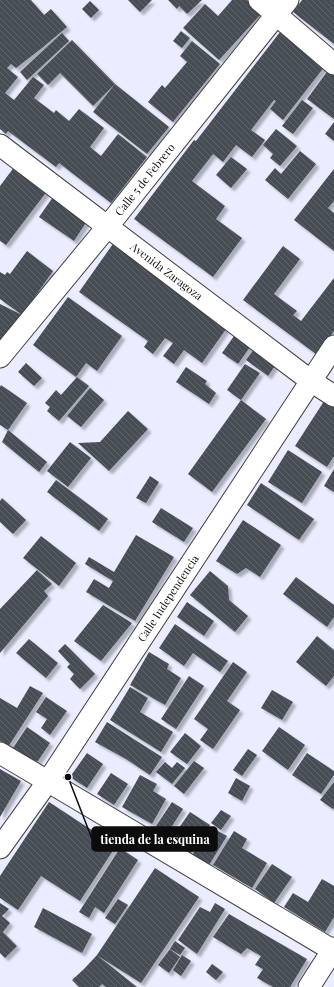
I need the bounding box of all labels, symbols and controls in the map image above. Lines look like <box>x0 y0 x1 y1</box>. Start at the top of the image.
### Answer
street label: Calle 5 de Febrero <box>111 140 178 219</box>
street label: Avenida Zaragoza <box>127 238 206 304</box>
street label: Calle Independencia <box>134 551 202 644</box>
callout: tienda de la esquina <box>92 827 217 851</box>
text: tienda de la esquina <box>99 831 210 847</box>

